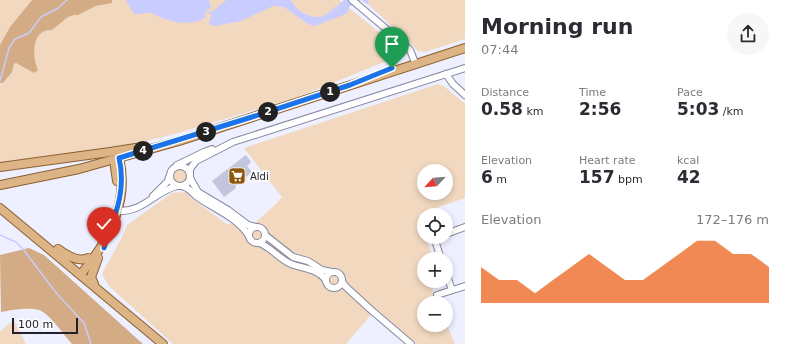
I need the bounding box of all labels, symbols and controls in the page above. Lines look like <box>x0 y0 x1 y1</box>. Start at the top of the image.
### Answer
button: share <box>727 13 769 55</box>
text: Morning run <box>481 14 633 39</box>
pin <box>375 27 409 68</box>
icon: arrive <box>381 33 403 55</box>
text: 07:44 <box>481 42 518 57</box>
pin: 1 <box>320 82 340 102</box>
text: 1 <box>326 85 334 98</box>
text: Distance <box>481 86 529 99</box>
text: Time <box>579 86 606 99</box>
text: Pace <box>677 86 703 99</box>
text: 0.58 <box>481 99 523 119</box>
text: 2:56 <box>579 99 621 119</box>
text: 5:03 <box>677 99 719 119</box>
pin: 2 <box>258 102 278 122</box>
text: 2 <box>264 105 272 118</box>
text: km <box>523 105 544 118</box>
text: /km <box>719 105 744 118</box>
pin: 3 <box>196 122 216 142</box>
text: 3 <box>202 125 210 138</box>
pin: 4 <box>133 141 153 161</box>
text: 4 <box>139 144 147 157</box>
text: Elevation <box>481 154 532 167</box>
text: Heart rate <box>579 154 635 167</box>
text: kcal <box>677 154 699 167</box>
north arrow <box>417 164 453 200</box>
map controls <box>417 164 453 332</box>
supermarket icon: Aldi <box>227 166 247 186</box>
text: 6 <box>481 167 493 187</box>
text: 157 <box>579 167 615 187</box>
text: 42 <box>677 167 701 187</box>
place label: Aldi <box>250 171 269 182</box>
text: m <box>493 173 507 186</box>
text: bpm <box>615 173 643 186</box>
pin <box>87 207 121 248</box>
button: locate <box>417 208 453 244</box>
text: Elevation <box>481 212 541 227</box>
text: 172–176 m <box>696 212 769 227</box>
icon: check <box>93 213 115 235</box>
button: + <box>417 252 453 288</box>
button: − <box>417 296 453 332</box>
scale bar <box>12 316 78 335</box>
text: 100 m <box>18 318 53 331</box>

